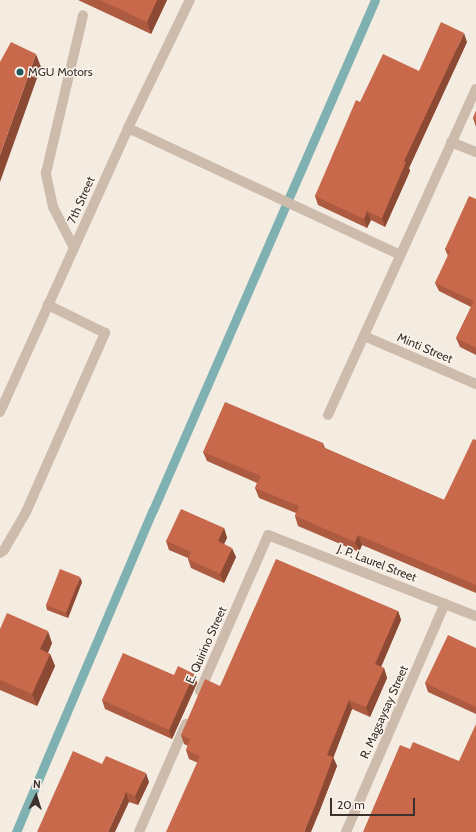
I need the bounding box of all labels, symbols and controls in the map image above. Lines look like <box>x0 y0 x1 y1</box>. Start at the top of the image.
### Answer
place label: MGU Motors <box>28 65 93 79</box>
marker: MGU Motors <box>15 67 25 77</box>
street label: 7th Street <box>64 174 98 226</box>
street label: Minti Street <box>395 330 455 366</box>
street label: J. P. Laurel Street <box>335 541 419 585</box>
street label: E. Quirino Street <box>183 604 229 686</box>
street label: R. Magsaysay Street <box>357 663 411 761</box>
north arrow <box>16 776 56 816</box>
text: N <box>32 777 41 791</box>
scale bar <box>332 790 417 816</box>
text: 20 m <box>337 797 365 812</box>

